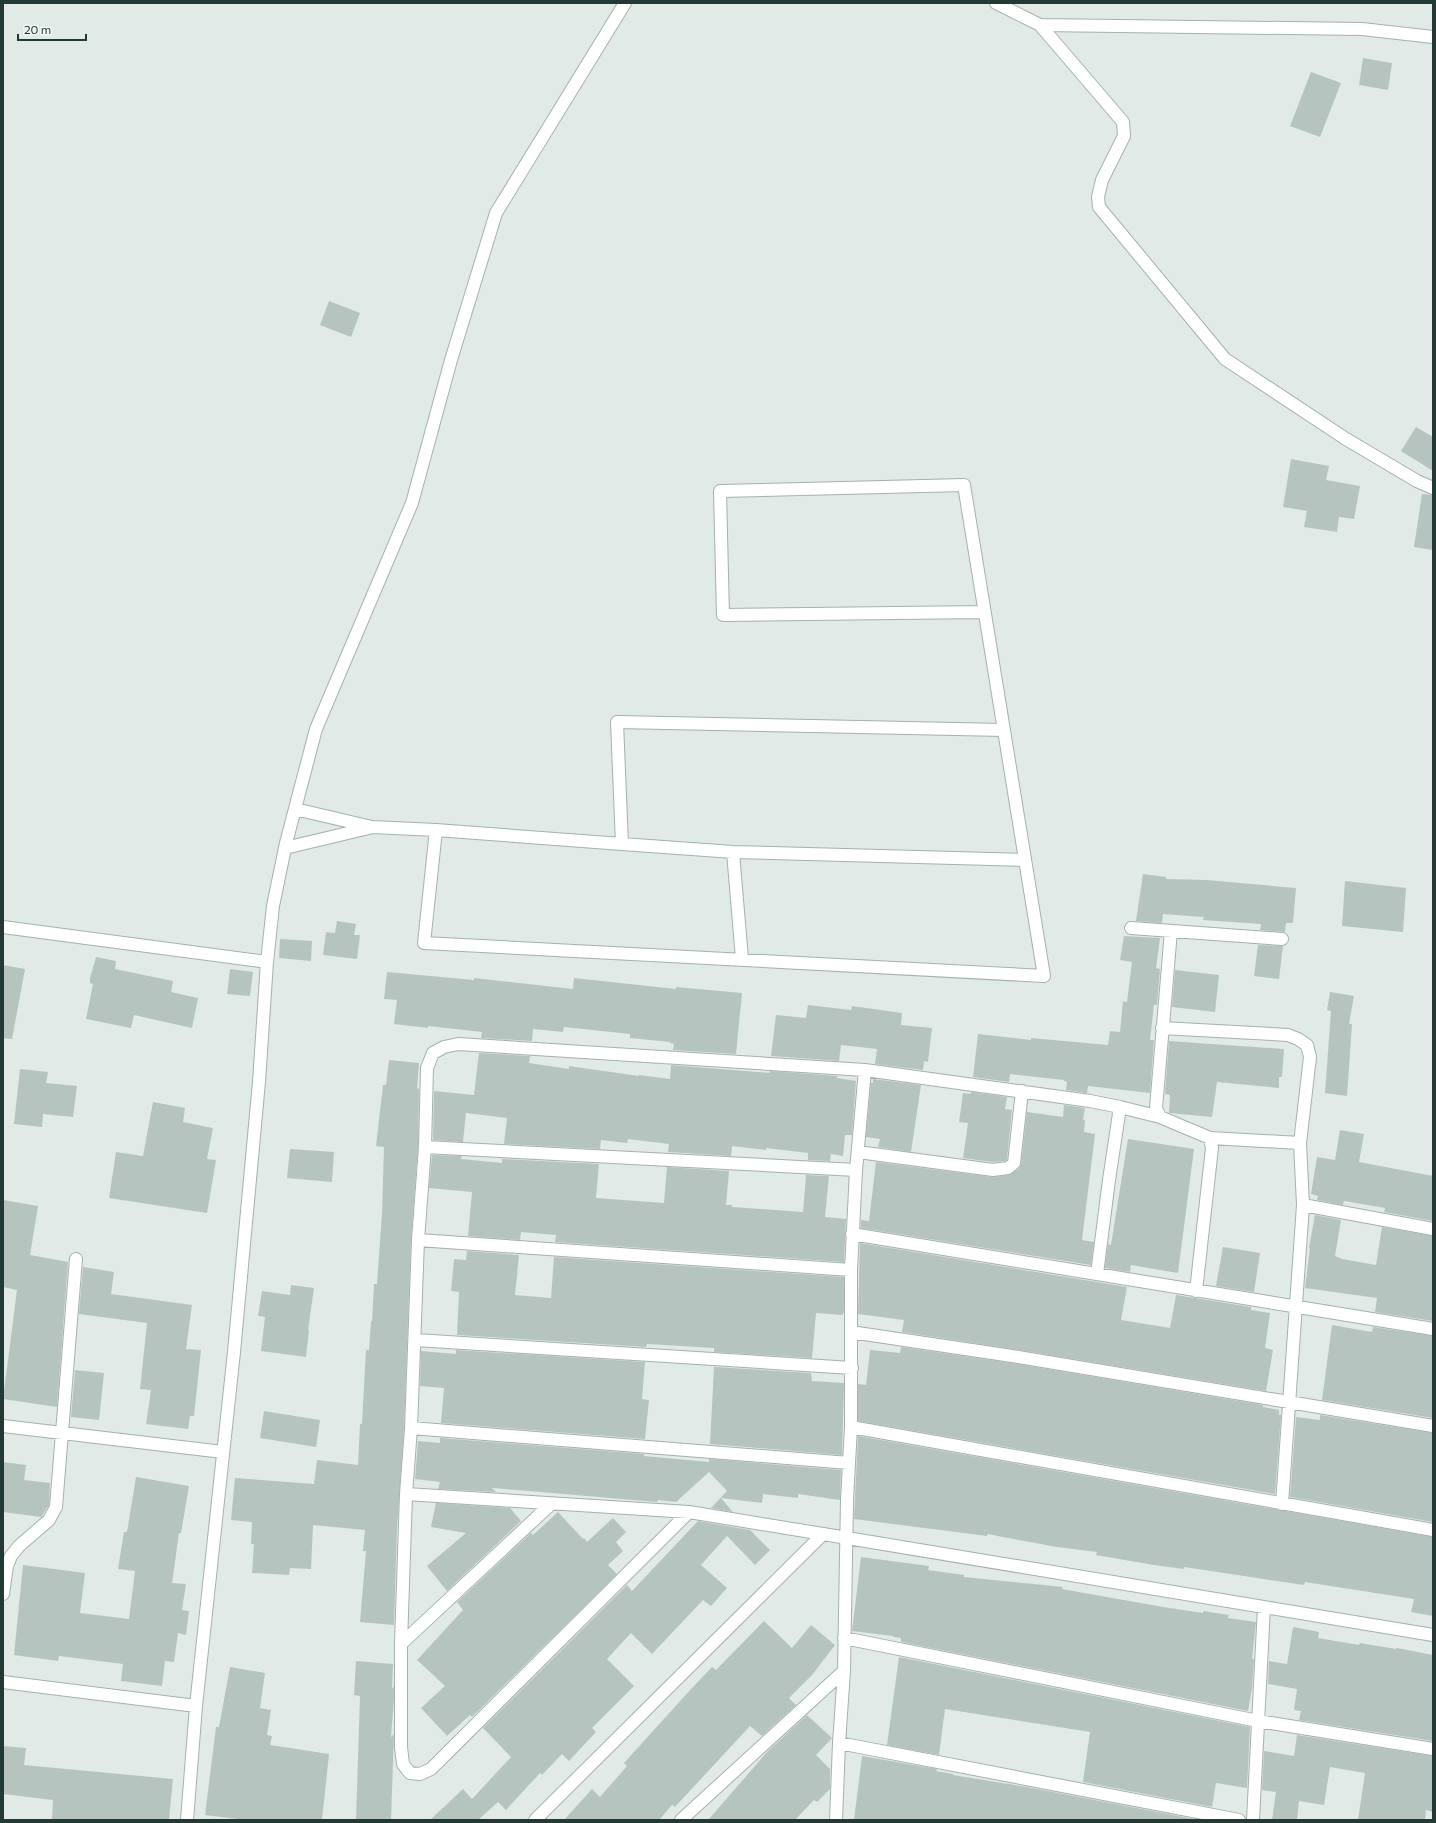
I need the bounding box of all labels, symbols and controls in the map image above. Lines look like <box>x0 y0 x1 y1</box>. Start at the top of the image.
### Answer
scale bar <box>18 16 86 42</box>
text: 20 m <box>24 22 51 36</box>

